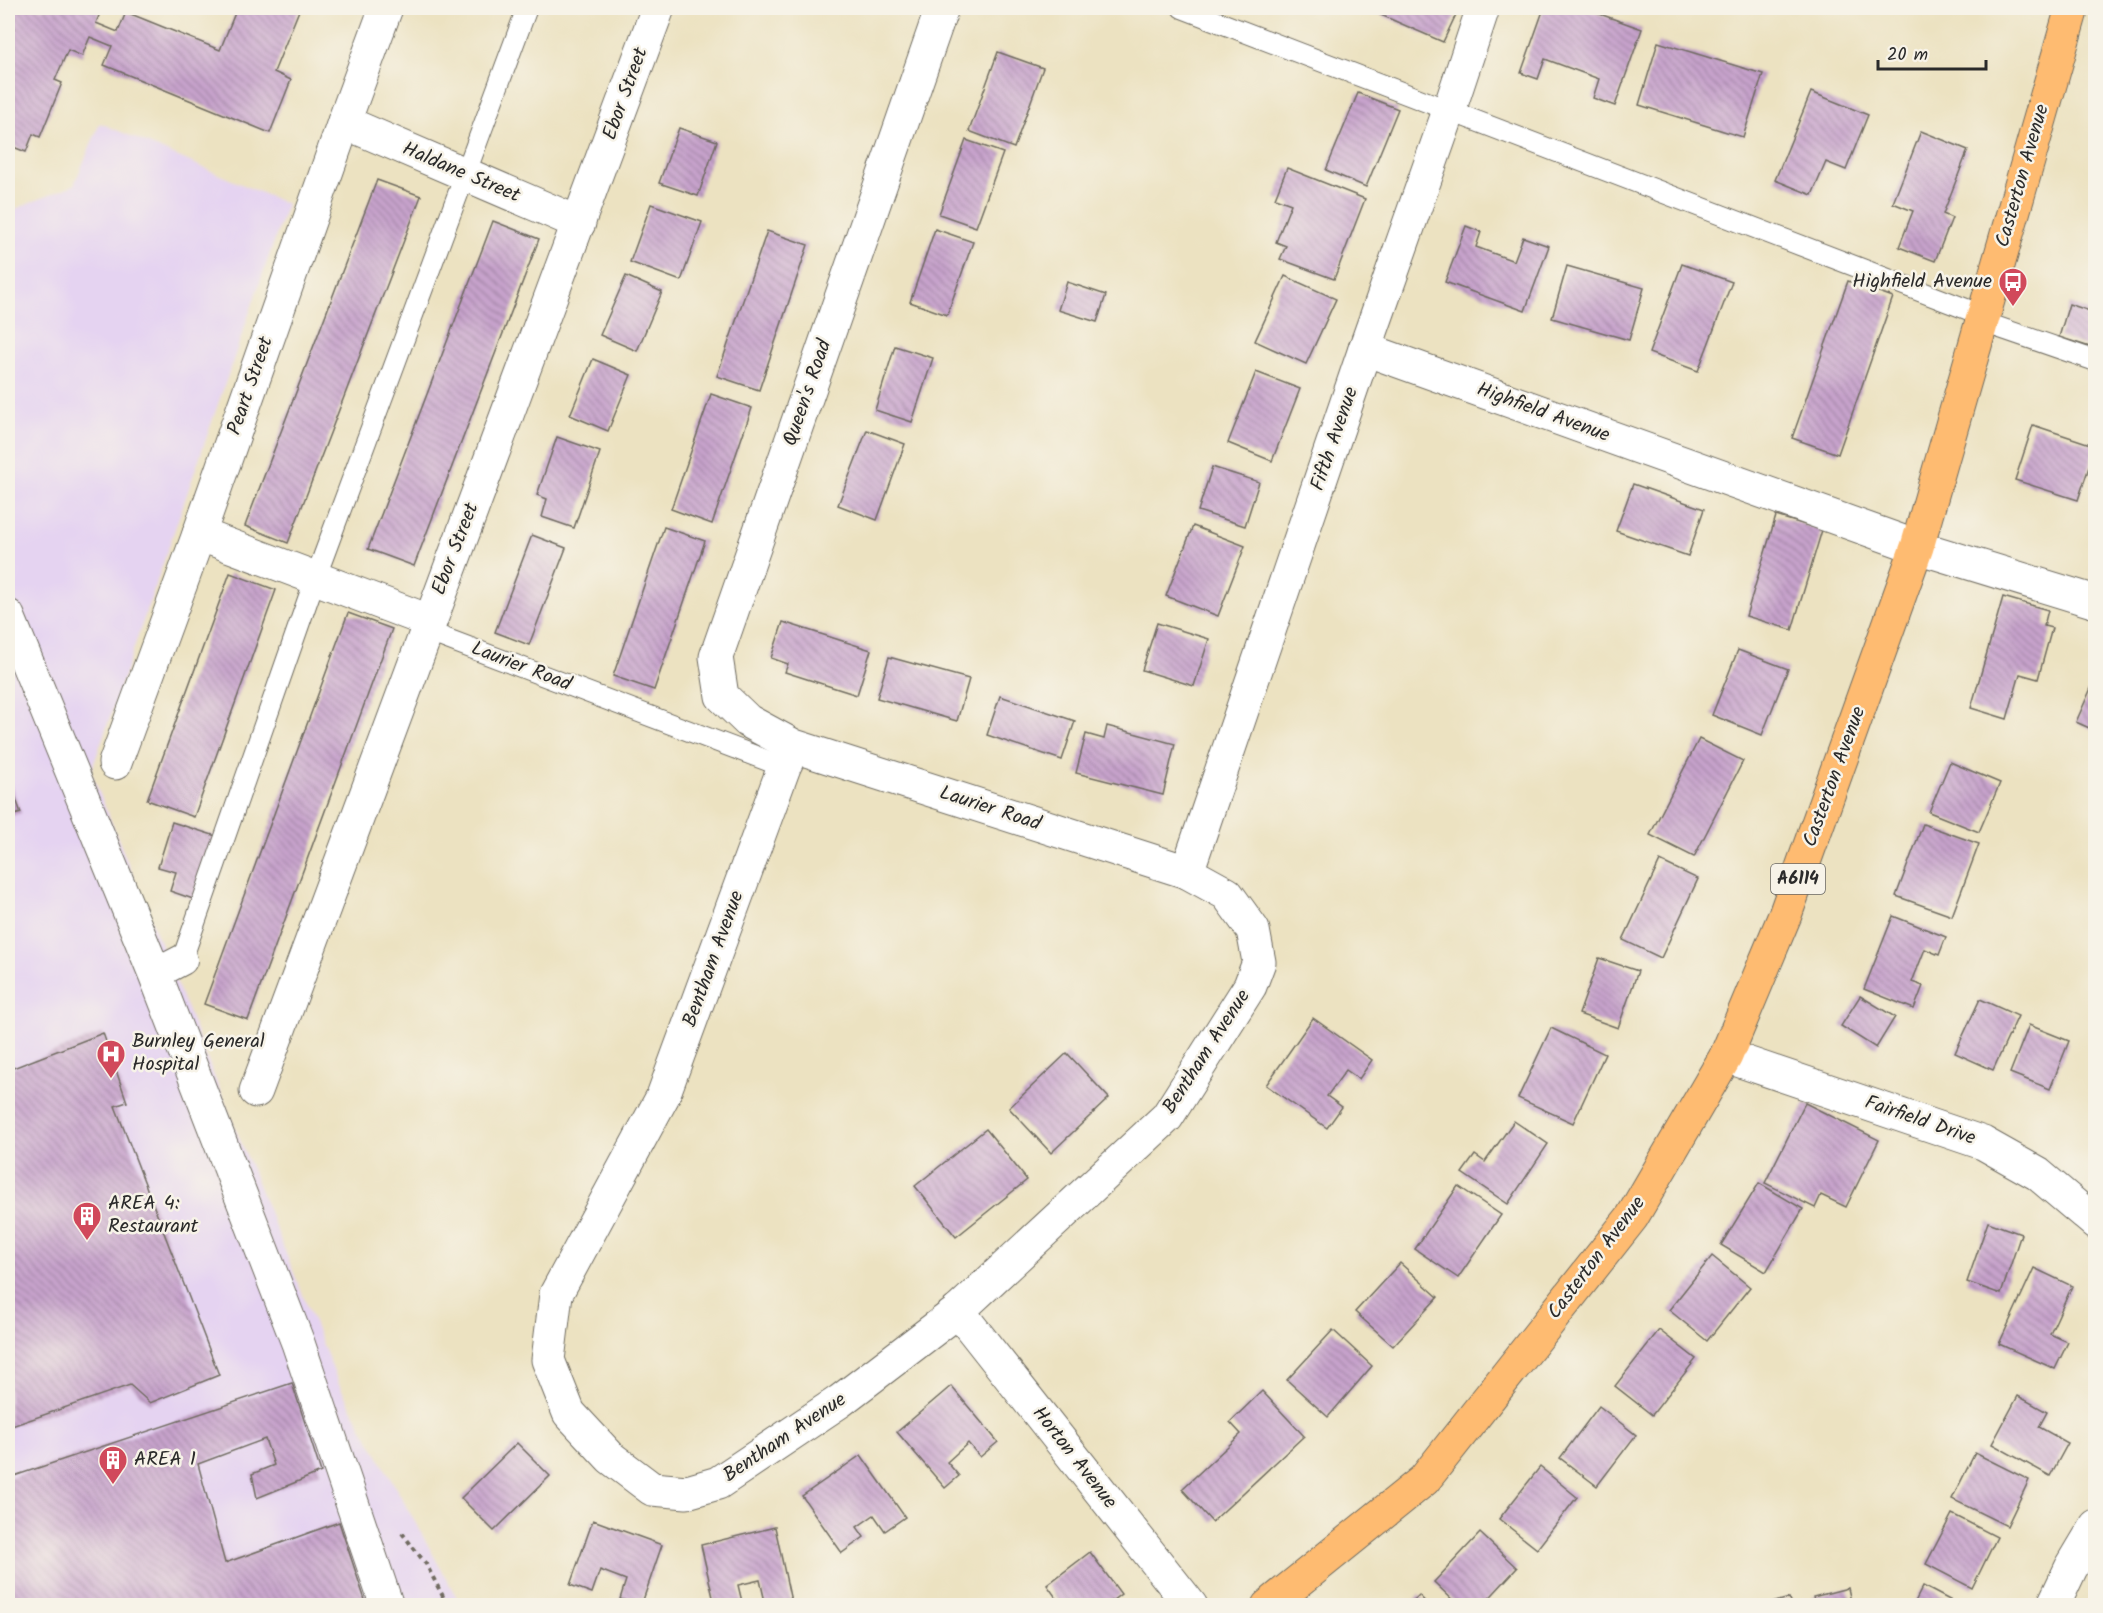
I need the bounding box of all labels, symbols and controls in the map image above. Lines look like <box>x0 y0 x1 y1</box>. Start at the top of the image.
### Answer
scale bar <box>1878 33 1986 71</box>
text: 20 m <box>1887 41 1928 70</box>
street label: Ebor Street <box>594 43 658 145</box>
street label: Casterton Avenue <box>1987 101 2059 251</box>
street label: Haldane Street <box>397 134 525 212</box>
place label: Highfield Avenue <box>1852 266 1992 298</box>
bus stop icon: Highfield Avenue <box>1997 266 2029 308</box>
street label: Peart Street <box>219 332 283 440</box>
street label: Queen's Road <box>775 335 841 451</box>
street label: Highfield Avenue <box>1472 374 1614 452</box>
street label: Fifth Avenue <box>1302 383 1368 495</box>
street label: Ebor Street <box>424 498 488 600</box>
street label: Laurier Road <box>466 633 577 701</box>
street label: Casterton Avenue <box>1795 702 1875 852</box>
street label: Laurier Road <box>935 778 1046 841</box>
road number: A6114 <box>1771 864 1825 894</box>
street label: Bentham Avenue <box>674 886 754 1032</box>
street label: Bentham Avenue <box>1155 983 1259 1121</box>
place label: Burnley General Hospital <box>132 1026 265 1081</box>
hospital icon: Burnley General Hospital <box>95 1038 127 1080</box>
street label: Fairfield Drive <box>1860 1087 1980 1155</box>
place label: AREA 4: Restaurant <box>108 1188 199 1243</box>
street label: Casterton Avenue <box>1540 1189 1654 1327</box>
building icon: AREA 4: Restaurant <box>71 1200 103 1242</box>
street label: Bentham Avenue <box>717 1385 853 1491</box>
street label: Horton Avenue <box>1023 1400 1125 1516</box>
building icon: AREA 1 <box>97 1444 129 1486</box>
place label: AREA 1 <box>134 1444 196 1476</box>

